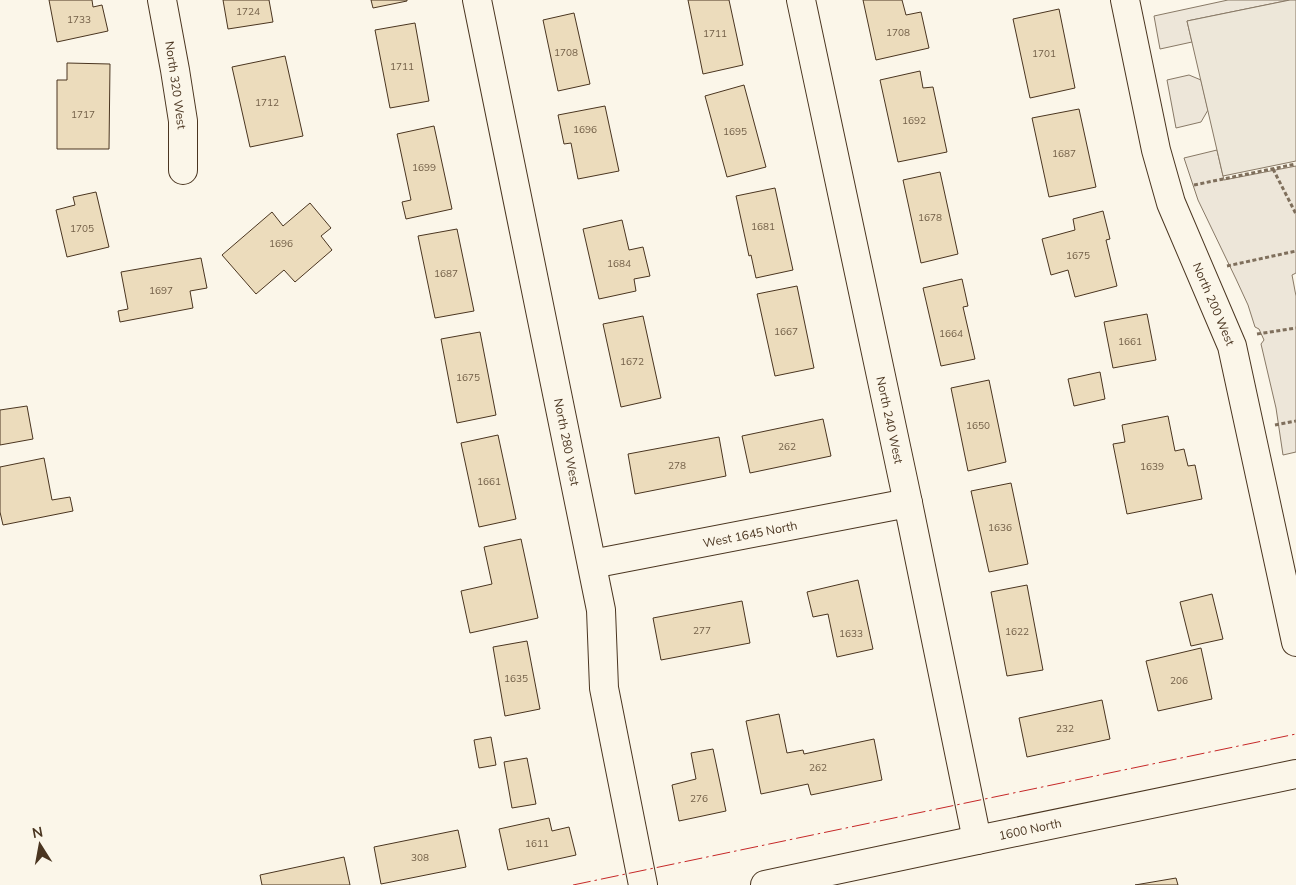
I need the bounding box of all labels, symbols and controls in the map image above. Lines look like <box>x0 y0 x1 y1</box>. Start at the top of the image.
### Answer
house number: 1724 <box>236 5 260 18</box>
house number: 1733 <box>67 13 91 26</box>
house number: 1708 <box>886 26 910 39</box>
house number: 1711 <box>703 27 727 40</box>
street label: North 320 West <box>162 40 190 130</box>
house number: 1708 <box>554 46 578 59</box>
house number: 1701 <box>1032 47 1056 60</box>
house number: 1711 <box>390 60 414 73</box>
house number: 1712 <box>255 96 279 109</box>
house number: 1717 <box>71 108 95 121</box>
house number: 1692 <box>902 114 926 127</box>
house number: 1696 <box>573 123 597 136</box>
house number: 1695 <box>723 125 747 138</box>
house number: 1687 <box>1052 147 1076 160</box>
house number: 1699 <box>412 161 436 174</box>
house number: 1678 <box>918 211 942 224</box>
house number: 1681 <box>751 220 775 233</box>
house number: 1705 <box>70 222 94 235</box>
house number: 1696 <box>269 237 293 250</box>
house number: 1675 <box>1066 249 1090 262</box>
house number: 1684 <box>607 257 631 270</box>
street label: North 200 West <box>1190 260 1238 348</box>
house number: 1687 <box>434 267 458 280</box>
house number: 1697 <box>149 284 173 297</box>
house number: 1667 <box>774 325 798 338</box>
house number: 1664 <box>939 327 963 340</box>
house number: 1661 <box>1118 335 1142 348</box>
house number: 1672 <box>620 355 644 368</box>
house number: 1675 <box>456 371 480 384</box>
street label: North 240 West <box>873 375 907 465</box>
street label: North 280 West <box>551 397 583 487</box>
house number: 1650 <box>966 419 990 432</box>
house number: 262 <box>778 440 796 453</box>
house number: 278 <box>668 459 686 472</box>
house number: 1639 <box>1140 460 1164 473</box>
house number: 1661 <box>477 475 501 488</box>
street label: West 1645 North <box>701 517 799 551</box>
house number: 1636 <box>988 521 1012 534</box>
house number: 277 <box>693 624 711 637</box>
house number: 1622 <box>1005 625 1029 638</box>
house number: 1633 <box>839 627 863 640</box>
house number: 1635 <box>504 672 528 685</box>
house number: 206 <box>1170 674 1188 687</box>
house number: 232 <box>1056 722 1074 735</box>
house number: 262 <box>809 761 827 774</box>
house number: 276 <box>690 792 708 805</box>
street label: 1600 North <box>997 815 1063 843</box>
north arrow <box>15 820 65 870</box>
text: N <box>31 822 44 842</box>
house number: 1611 <box>525 837 549 850</box>
house number: 308 <box>411 851 429 864</box>

